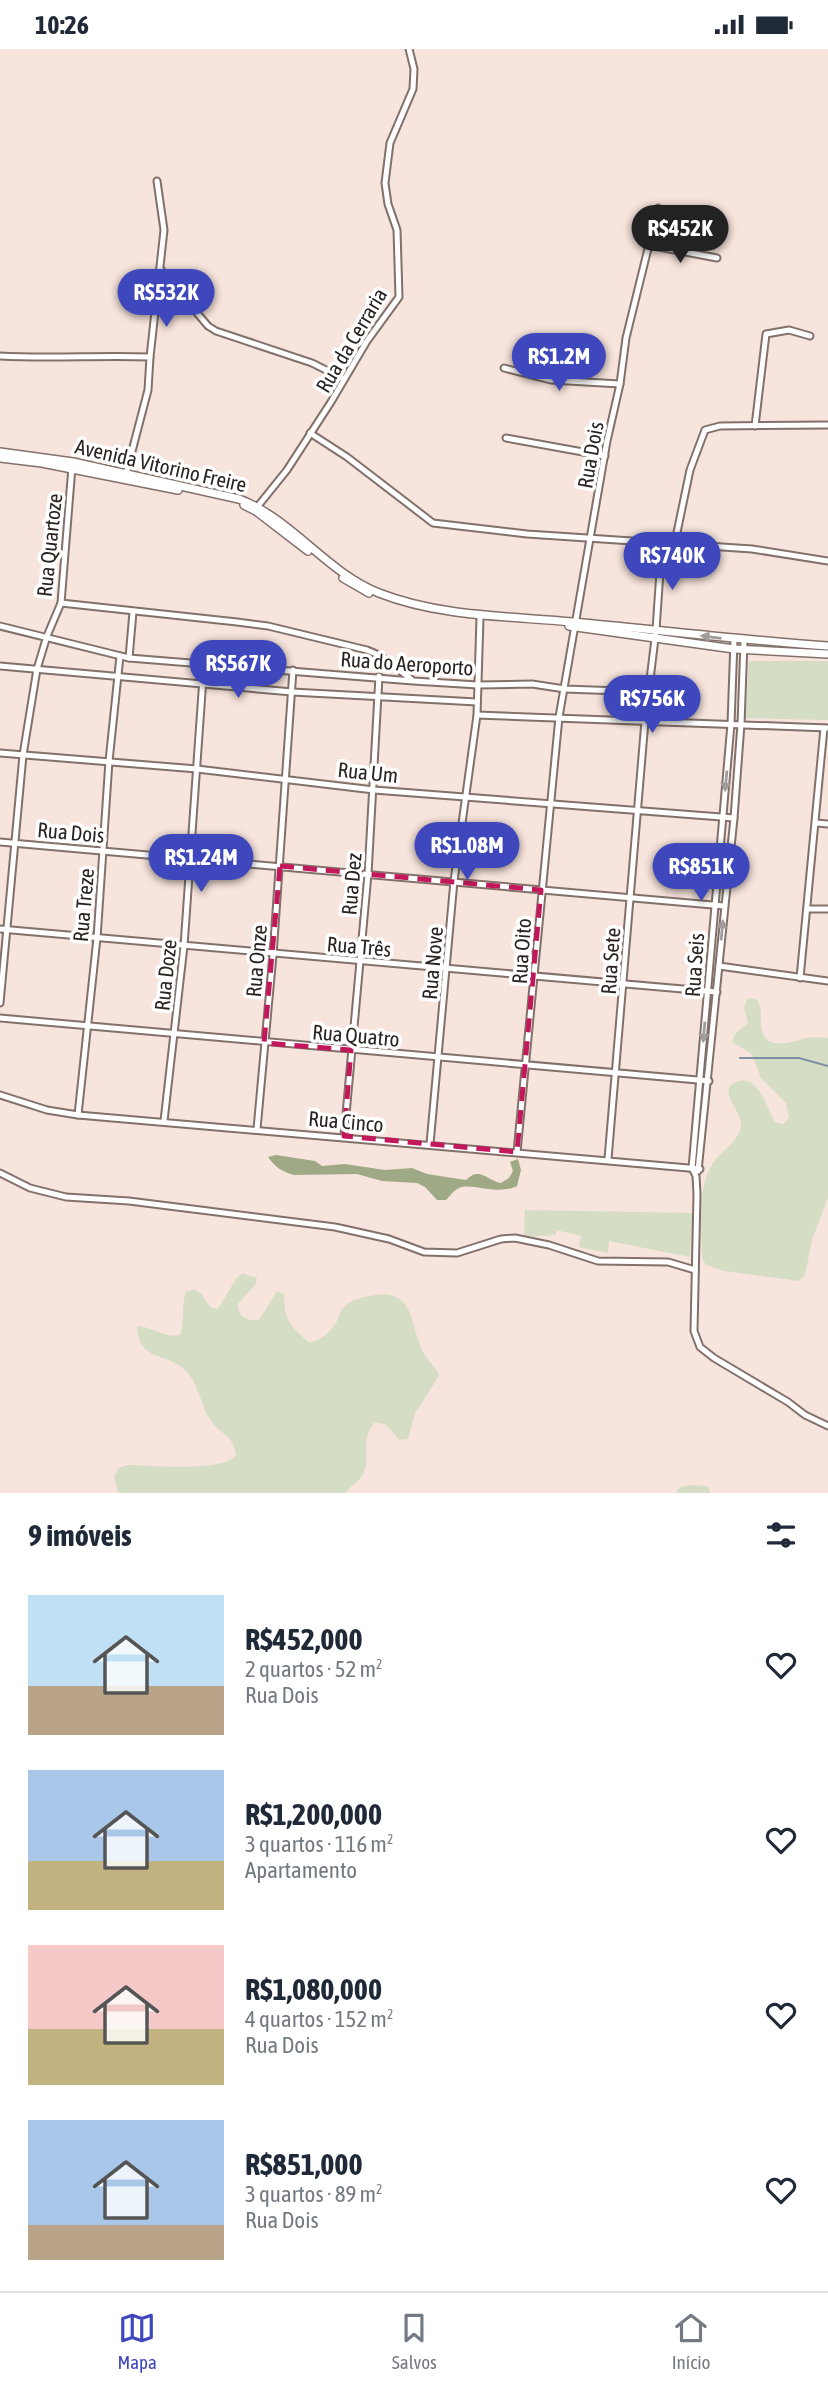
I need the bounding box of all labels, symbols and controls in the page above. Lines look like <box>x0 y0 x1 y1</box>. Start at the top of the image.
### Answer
text: 10:26 <box>35 10 89 40</box>
pin: R$452K <box>623 205 737 265</box>
text: R$452K <box>648 215 712 241</box>
pin: R$532K <box>109 269 223 329</box>
text: R$532K <box>134 279 198 305</box>
street label: Rua da Cerraria <box>310 284 392 396</box>
pin: R$1.2M <box>502 333 616 393</box>
text: R$1.2M <box>528 343 590 369</box>
street label: Rua Dois <box>572 420 608 490</box>
street label: Avenida Vitorino Freire <box>73 434 249 496</box>
street label: Rua Quartoze <box>32 492 66 598</box>
pin: R$740K <box>615 533 729 592</box>
text: R$740K <box>640 542 704 568</box>
one-way arrow <box>700 631 722 642</box>
pin: R$567K <box>181 641 295 700</box>
street label: Rua do Aeroporto <box>340 646 474 680</box>
text: R$567K <box>206 650 270 676</box>
pin: R$756K <box>595 675 709 735</box>
text: R$756K <box>620 685 684 711</box>
street label: Rua Um <box>337 757 399 787</box>
one-way arrow <box>720 770 731 792</box>
street label: Rua Dois <box>36 817 106 847</box>
pin: R$1.08M <box>402 823 532 882</box>
text: R$1.08M <box>430 832 504 858</box>
pin: R$1.24M <box>136 835 266 894</box>
pin: R$851K <box>644 843 758 903</box>
text: R$1.24M <box>164 844 238 870</box>
street label: Rua Dez <box>336 852 366 916</box>
text: R$851K <box>669 853 733 879</box>
street label: Rua Treze <box>68 867 98 943</box>
street label: Rua Oito <box>507 917 535 985</box>
one-way arrow <box>717 919 728 941</box>
street label: Rua Onze <box>241 924 271 998</box>
street label: Rua Nove <box>417 925 447 1001</box>
street label: Rua Sete <box>596 927 624 995</box>
street label: Rua Três <box>326 931 392 961</box>
street label: Rua Seis <box>680 932 708 998</box>
street label: Rua Doze <box>149 938 181 1012</box>
street label: Rua Quatro <box>311 1019 401 1051</box>
one-way arrow <box>698 1021 709 1043</box>
street label: Rua Cinco <box>307 1106 385 1136</box>
icon: filters <box>762 1516 800 1554</box>
text: 9 imóveis <box>28 1518 132 1552</box>
text: R$452,000 <box>245 1622 363 1656</box>
icon: home <box>84 1623 168 1707</box>
icon: heart <box>762 1646 800 1684</box>
text: 2 quartos · 52 m² <box>245 1656 383 1682</box>
text: Rua Dois <box>245 1682 319 1708</box>
text: R$1,200,000 <box>245 1797 382 1831</box>
icon: home <box>84 1798 168 1882</box>
icon: heart <box>762 1821 800 1859</box>
text: 3 quartos · 116 m² <box>245 1831 393 1857</box>
text: Apartamento <box>245 1857 357 1883</box>
text: R$1,080,000 <box>245 1972 382 2006</box>
icon: home <box>84 1973 168 2057</box>
icon: heart <box>762 1996 800 2034</box>
text: 4 quartos · 152 m² <box>245 2006 393 2032</box>
text: Rua Dois <box>245 2032 319 2058</box>
text: R$851,000 <box>245 2147 363 2181</box>
icon: home <box>84 2148 168 2232</box>
icon: heart <box>762 2171 800 2209</box>
text: 3 quartos · 89 m² <box>245 2181 383 2207</box>
text: Rua Dois <box>245 2207 319 2233</box>
tab: Mapa <box>117 2309 157 2373</box>
tab: Salvos <box>392 2309 437 2373</box>
tab: Início <box>672 2309 710 2373</box>

